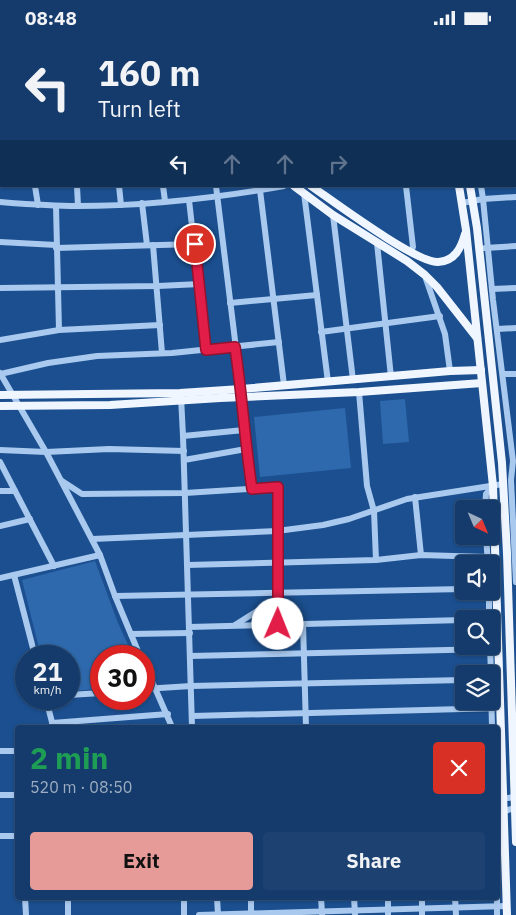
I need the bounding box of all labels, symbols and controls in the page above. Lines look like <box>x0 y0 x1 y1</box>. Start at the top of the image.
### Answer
text: 08:48 <box>25 6 77 30</box>
text: 160 m <box>98 50 201 96</box>
icon: left <box>15 55 80 120</box>
text: Turn left <box>98 94 181 123</box>
icon: left <box>165 150 193 178</box>
icon: ahead <box>218 150 246 178</box>
icon: ahead <box>271 150 299 178</box>
icon: right <box>324 150 352 178</box>
pin <box>174 223 216 265</box>
icon: arrive <box>181 230 209 258</box>
north arrow <box>455 500 500 545</box>
map controls <box>455 500 500 710</box>
button: sound <box>455 555 500 600</box>
position arrow <box>251 597 303 649</box>
button: search <box>455 610 500 655</box>
speed limit sign: 30 <box>90 645 155 710</box>
text: 21 <box>32 655 63 688</box>
button: layers <box>455 665 500 710</box>
text: km/h <box>33 682 62 697</box>
text: 2 min <box>30 738 108 777</box>
button: close <box>433 742 485 794</box>
text: 520 m · 08:50 <box>30 777 132 797</box>
button: Exit <box>30 832 253 890</box>
button: Share <box>263 832 485 890</box>

